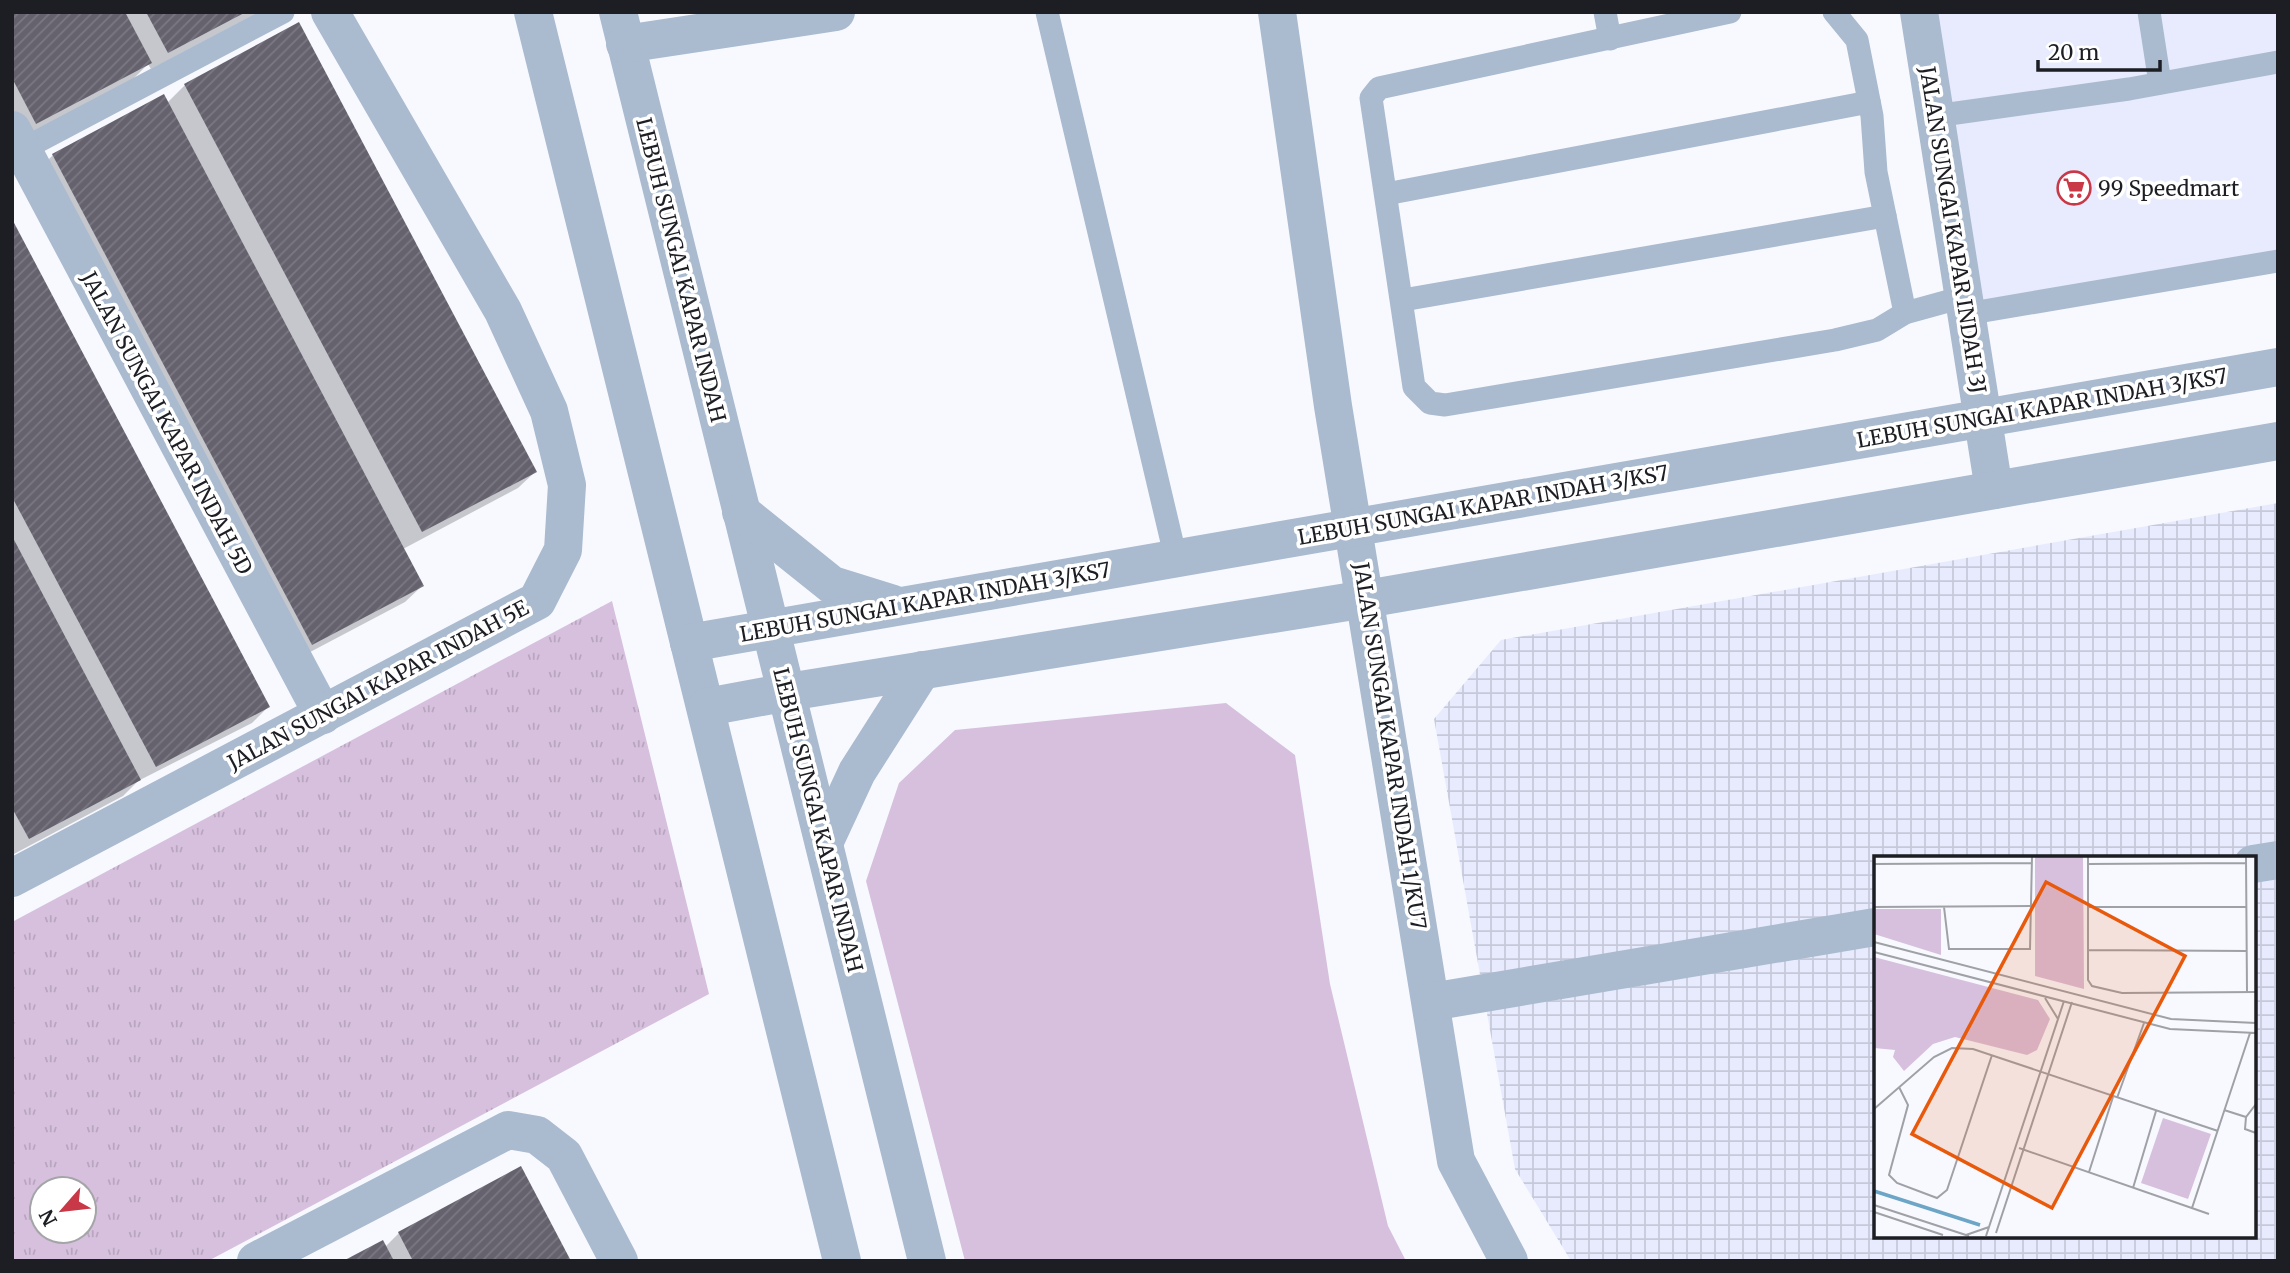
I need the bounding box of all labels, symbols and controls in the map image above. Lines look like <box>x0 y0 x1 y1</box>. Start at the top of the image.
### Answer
scale bar <box>2038 28 2160 72</box>
text: 20 m <box>2048 39 2100 66</box>
street label: JALAN SUNGAI KAPAR INDAH 3J <box>1914 64 1992 396</box>
street label: LEBUH SUNGAI KAPAR INDAH <box>630 115 732 425</box>
supermarket icon: 99 Speedmart <box>2055 169 2093 207</box>
place label: 99 Speedmart <box>2098 175 2239 202</box>
street label: JALAN SUNGAI KAPAR INDAH 5D <box>75 266 259 579</box>
street label: LEBUH SUNGAI KAPAR INDAH 3/KS7 <box>1855 362 2229 454</box>
street label: LEBUH SUNGAI KAPAR INDAH 3/KS7 <box>1296 459 1670 551</box>
street label: LEBUH SUNGAI KAPAR INDAH 3/KS7 <box>738 556 1112 648</box>
street label: JALAN SUNGAI KAPAR INDAH 1/KU7 <box>1347 560 1432 931</box>
street label: JALAN SUNGAI KAPAR INDAH 5E <box>222 594 534 776</box>
street label: LEBUH SUNGAI KAPAR INDAH <box>767 665 869 975</box>
inset map <box>1874 856 2255 1238</box>
north arrow <box>28 1175 98 1245</box>
text: N <box>34 1206 62 1230</box>

